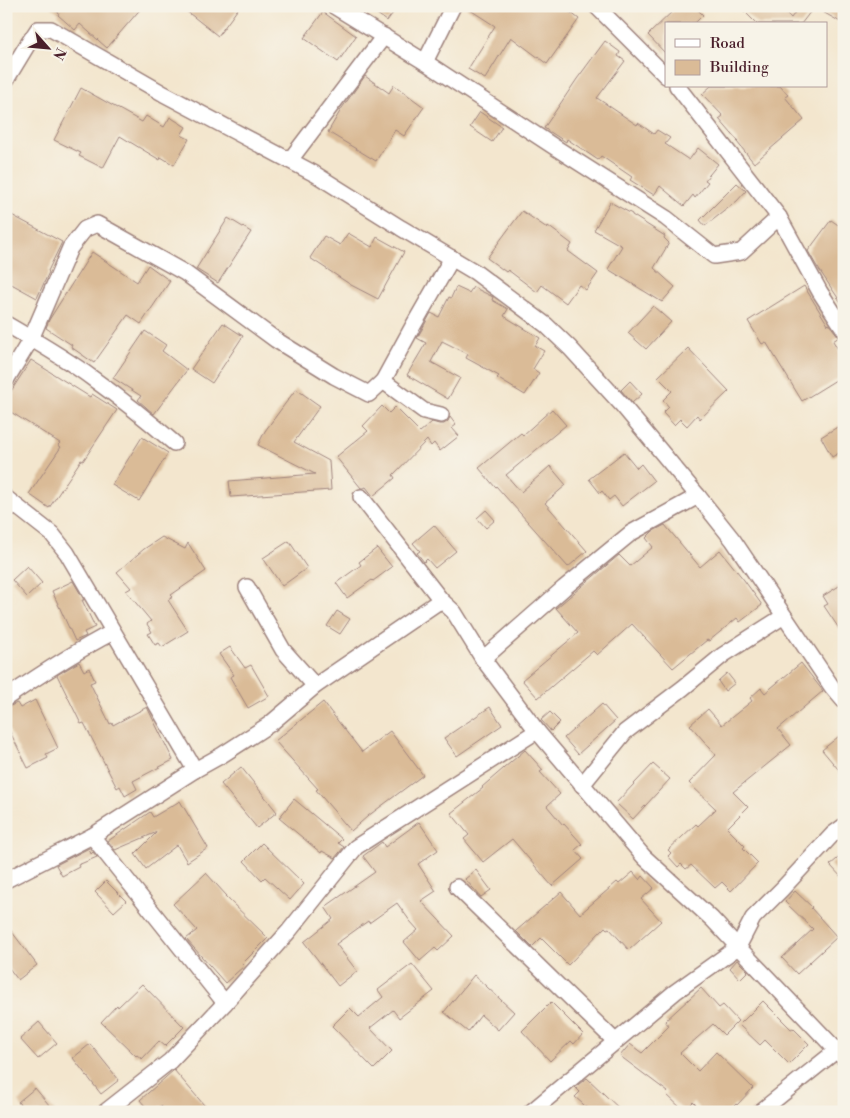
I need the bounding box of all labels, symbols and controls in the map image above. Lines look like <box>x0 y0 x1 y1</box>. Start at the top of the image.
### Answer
north arrow <box>22 22 72 72</box>
legend <box>665 22 828 88</box>
text: Road <box>710 34 745 53</box>
text: N <box>48 44 69 62</box>
text: Building <box>709 58 769 77</box>

